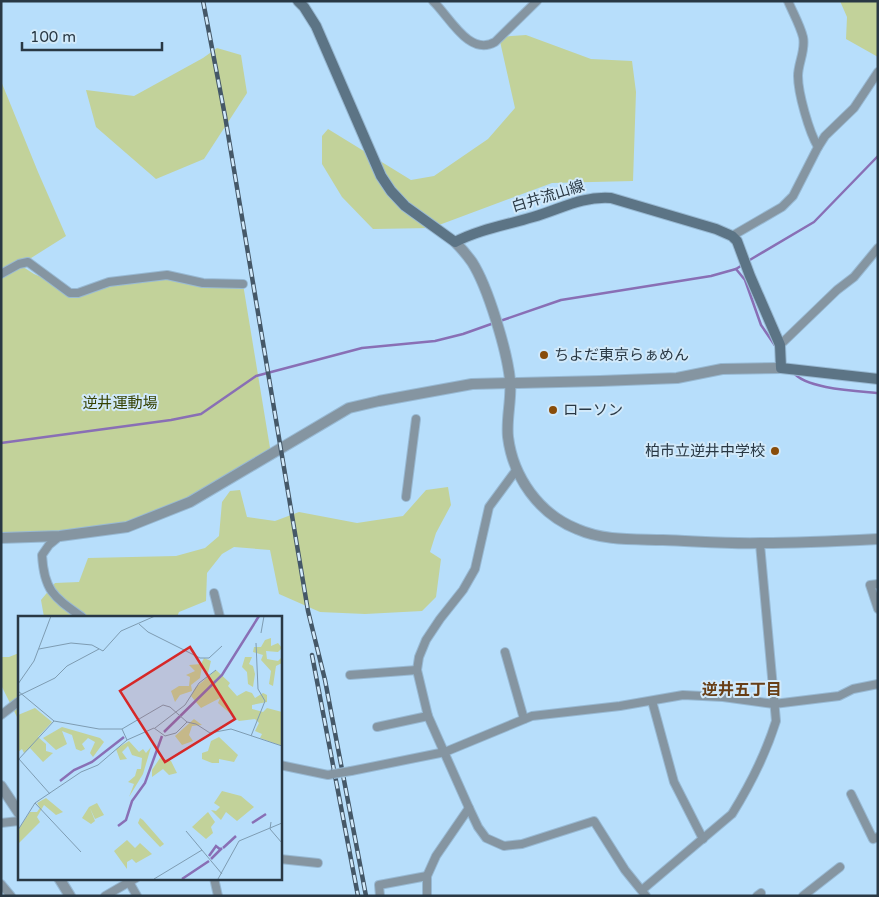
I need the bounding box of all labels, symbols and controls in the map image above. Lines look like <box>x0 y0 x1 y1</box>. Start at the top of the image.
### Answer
scale bar <box>22 20 162 52</box>
text: 100 m <box>30 28 76 46</box>
street label: 白井流山線 <box>509 176 587 216</box>
place label: ちよだ東京らぁめん <box>554 346 689 364</box>
marker: ちよだ東京らぁめん <box>538 349 550 361</box>
park label: 逆井運動場 <box>82 394 158 412</box>
place label: ローソン <box>563 401 623 419</box>
marker: ローソン <box>547 404 559 416</box>
place label: 柏市立逆井中学校 <box>645 442 765 460</box>
marker: 柏市立逆井中学校 <box>769 445 781 457</box>
inset map <box>18 616 281 880</box>
district label: 逆井五丁目 <box>702 680 782 700</box>

